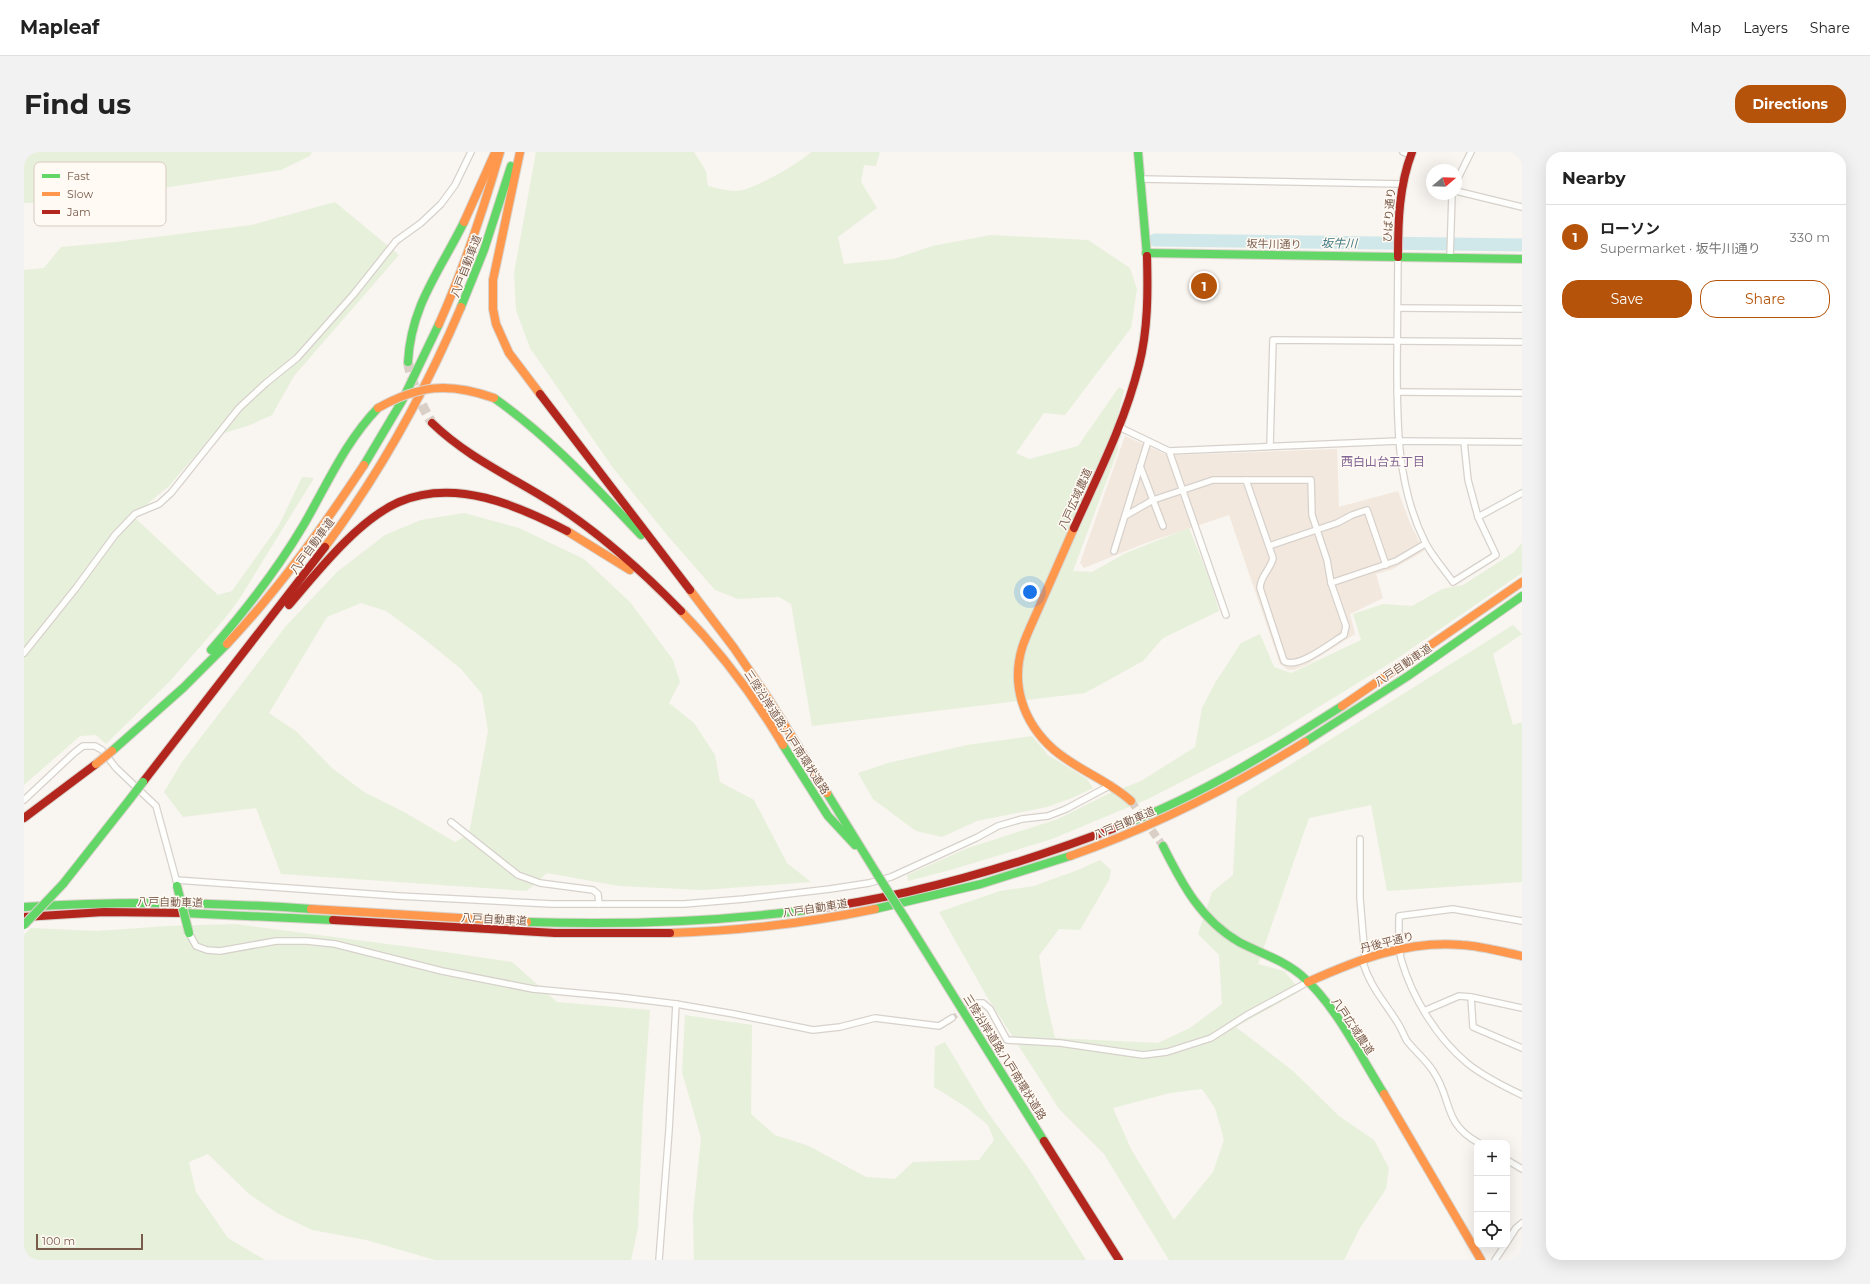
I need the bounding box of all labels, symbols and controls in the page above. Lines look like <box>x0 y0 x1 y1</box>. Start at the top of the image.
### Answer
text: Mapleaf <box>20 16 99 39</box>
text: Map <box>1690 19 1721 37</box>
text: Layers <box>1743 19 1788 37</box>
text: Share <box>1810 19 1850 37</box>
button: Directions <box>1735 85 1846 123</box>
text: Find us <box>24 87 131 121</box>
legend <box>34 162 166 226</box>
north arrow <box>1426 164 1462 200</box>
text: Nearby <box>1562 168 1626 188</box>
text: Fast <box>67 169 91 183</box>
text: Slow <box>67 187 93 201</box>
street label: ひばり通り <box>1380 187 1398 243</box>
text: Jam <box>66 205 91 219</box>
text: ローソン <box>1600 219 1660 238</box>
text: 1 <box>1572 229 1578 245</box>
text: 330 m <box>1790 229 1830 245</box>
street label: 八戸自動車道 <box>448 233 484 299</box>
water label: 坂牛川 <box>1321 235 1359 251</box>
street label: 坂牛川通り <box>1246 237 1302 251</box>
text: Supermarket · 坂牛川通り <box>1600 240 1761 256</box>
pin: 1 <box>1191 271 1217 301</box>
button: Save <box>1562 280 1692 318</box>
button: Share <box>1700 280 1830 318</box>
district label: 西白山台五丁目 <box>1341 454 1425 469</box>
street label: 八戸広域農道 <box>1055 466 1095 532</box>
street label: 八戸自動車道 <box>287 515 337 577</box>
your location <box>1020 582 1040 602</box>
street label: 八戸自動車道 <box>1372 641 1434 689</box>
street label: 三陸沿岸道路;八戸南環状道路 <box>742 667 832 797</box>
street label: 八戸自動車道 <box>1091 804 1157 842</box>
street label: 八戸自動車道 <box>137 894 203 910</box>
street label: 八戸自動車道 <box>781 896 849 920</box>
street label: 八戸自動車道 <box>461 910 527 928</box>
street label: 丹後平通り <box>1359 929 1415 955</box>
street label: 三陸沿岸道路;八戸南環状道路 <box>961 992 1049 1122</box>
street label: 八戸広域農道 <box>1329 995 1377 1057</box>
map controls <box>1474 1140 1510 1248</box>
button: + <box>1474 1140 1510 1176</box>
button: − <box>1474 1176 1510 1212</box>
button: locate <box>1474 1212 1510 1248</box>
scale bar <box>36 1232 143 1251</box>
text: 100 m <box>42 1234 75 1248</box>

